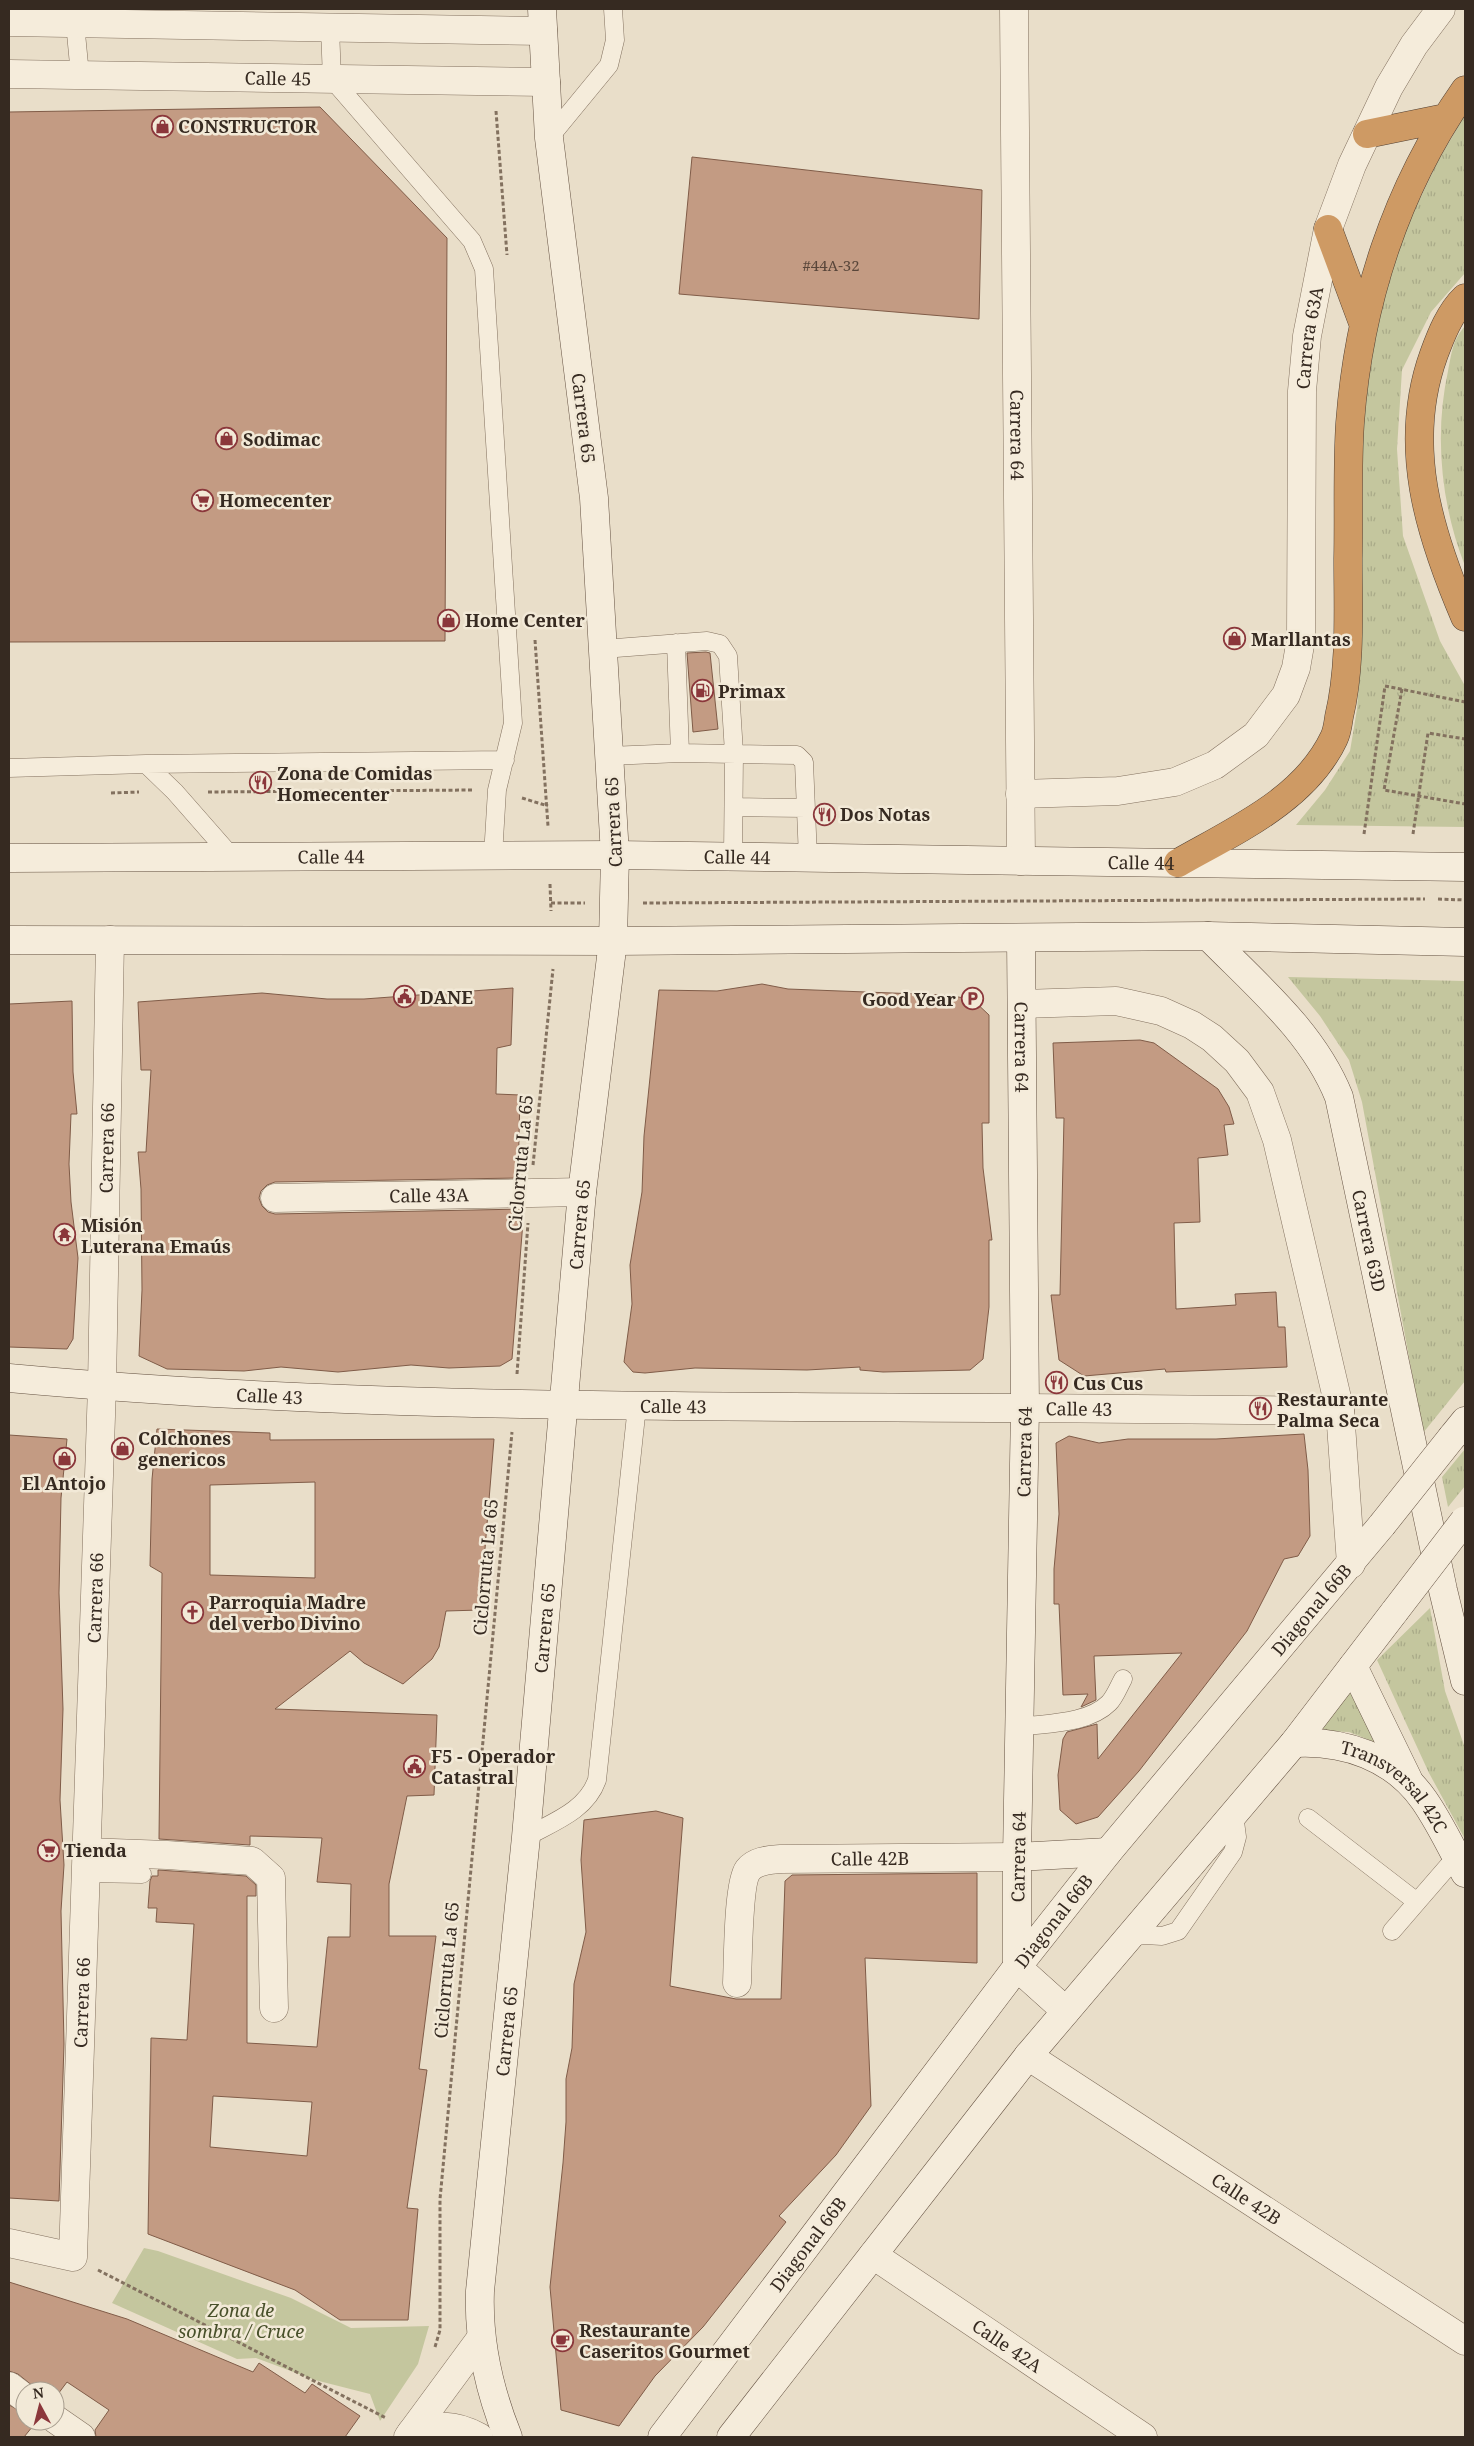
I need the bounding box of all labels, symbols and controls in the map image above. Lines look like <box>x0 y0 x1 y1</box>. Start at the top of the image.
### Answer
street label: Calle 45 <box>244 66 312 91</box>
shop icon: CONSTRUCTOR <box>150 114 174 138</box>
place label: CONSTRUCTOR <box>178 114 317 138</box>
house number: #44A-32 <box>802 255 860 275</box>
street label: Carrera 63A <box>1290 284 1329 390</box>
street label: Carrera 65 <box>567 371 601 465</box>
street label: Carrera 64 <box>1005 389 1030 481</box>
shop icon: Sodimac <box>215 427 239 451</box>
place label: Sodimac <box>243 427 321 451</box>
supermarket icon: Homecenter <box>191 488 215 512</box>
place label: Homecenter <box>219 488 332 512</box>
shop icon: Home Center <box>437 608 461 632</box>
place label: Home Center <box>465 608 585 632</box>
shop icon: Marllantas <box>1223 627 1247 651</box>
place label: Marllantas <box>1251 627 1351 651</box>
fuel station icon: Primax <box>690 679 714 703</box>
place label: Primax <box>718 679 786 703</box>
place label: Zona de Comidas Homecenter <box>277 761 433 806</box>
restaurant icon: Zona de Comidas Homecenter <box>249 771 273 795</box>
street label: Carrera 65 <box>599 776 627 868</box>
restaurant icon: Dos Notas <box>812 802 836 826</box>
place label: Dos Notas <box>840 802 931 826</box>
street label: Calle 44 <box>298 844 364 869</box>
street label: Calle 44 <box>703 844 771 869</box>
street label: Calle 44 <box>1107 850 1175 875</box>
public building icon: DANE <box>392 985 416 1009</box>
place label: DANE <box>420 985 473 1009</box>
place label: Good Year <box>862 987 957 1011</box>
parking icon: Good Year <box>960 987 984 1011</box>
street label: Carrera 64 <box>1010 1001 1034 1093</box>
street label: Ciclorruta La 65 <box>502 1094 538 1232</box>
street label: Carrera 66 <box>93 1102 119 1194</box>
street label: Carrera 65 <box>563 1178 595 1271</box>
street label: Calle 43A <box>389 1182 469 1208</box>
street label: Carrera 63D <box>1347 1187 1392 1294</box>
place label: Misión Luterana Emaús <box>81 1213 231 1258</box>
temple icon: Misión Luterana Emaús <box>53 1223 77 1247</box>
restaurant icon: Cus Cus <box>1045 1371 1069 1395</box>
place label: Cus Cus <box>1073 1371 1143 1395</box>
street label: Calle 43 <box>235 1382 303 1409</box>
place label: Restaurante Palma Seca <box>1277 1387 1388 1432</box>
street label: Calle 43 <box>640 1394 707 1418</box>
street label: Calle 43 <box>1045 1396 1113 1421</box>
restaurant icon: Restaurante Palma Seca <box>1249 1397 1273 1421</box>
street label: Carrera 64 <box>1011 1406 1037 1498</box>
place label: Colchones genericos <box>138 1426 231 1471</box>
shop icon: Colchones genericos <box>110 1436 134 1460</box>
shop icon: El Antojo <box>52 1446 76 1470</box>
place label: El Antojo <box>22 1471 106 1495</box>
street label: Ciclorruta La 65 <box>467 1498 503 1636</box>
street label: Carrera 66 <box>81 1552 108 1644</box>
street label: Diagonal 66B <box>1266 1558 1357 1661</box>
street label: Carrera 65 <box>528 1582 560 1674</box>
place label: Parroquia Madre del verbo Divino <box>209 1590 366 1635</box>
church icon: Parroquia Madre del verbo Divino <box>181 1600 205 1624</box>
street label: Transversal 42C <box>1338 1735 1453 1837</box>
place label: F5 - Operador Catastral <box>431 1744 556 1789</box>
public building icon: F5 - Operador Catastral <box>403 1754 427 1778</box>
street label: Carrera 64 <box>1005 1811 1031 1903</box>
supermarket icon: Tienda <box>36 1838 60 1862</box>
place label: Tienda <box>64 1838 127 1862</box>
street label: Calle 42B <box>831 1846 909 1871</box>
street label: Diagonal 66B <box>1009 1869 1098 1973</box>
street label: Ciclorruta La 65 <box>428 1901 464 2039</box>
street label: Carrera 66 <box>68 1957 95 2048</box>
street label: Carrera 65 <box>490 1985 523 2078</box>
street label: Calle 42B <box>1207 2167 1286 2230</box>
street label: Diagonal 66B <box>764 2192 851 2296</box>
park label: Zona de sombra / Cruce <box>178 2298 304 2343</box>
street label: Calle 42A <box>968 2313 1047 2378</box>
place label: Restaurante Caseritos Gourmet <box>579 2318 750 2363</box>
cafe icon: Restaurante Caseritos Gourmet <box>551 2328 575 2352</box>
north arrow <box>15 2381 65 2431</box>
text: N <box>32 2382 45 2403</box>

